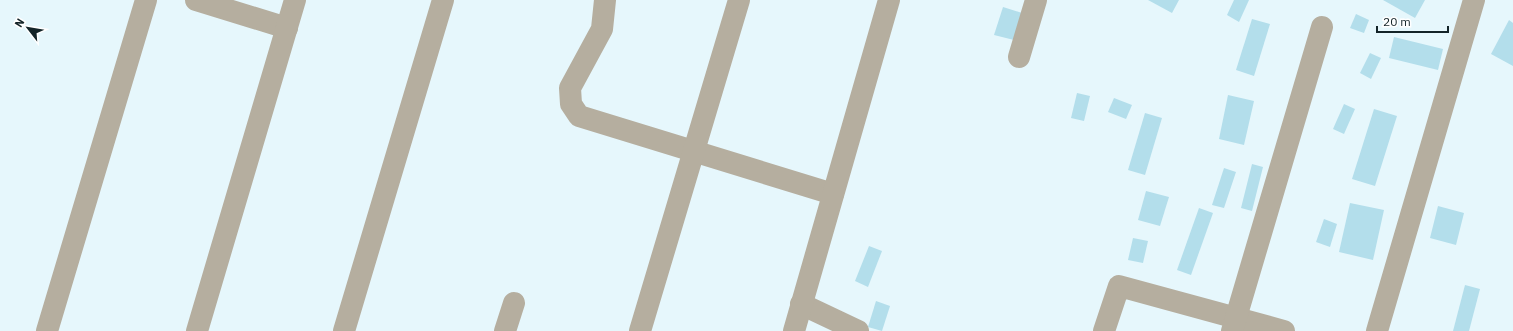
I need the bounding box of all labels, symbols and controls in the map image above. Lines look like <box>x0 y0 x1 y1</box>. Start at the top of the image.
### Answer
north arrow <box>8 8 48 48</box>
scale bar <box>1377 8 1448 34</box>
text: 20 m <box>1383 14 1411 29</box>
text: N <box>11 16 27 30</box>

